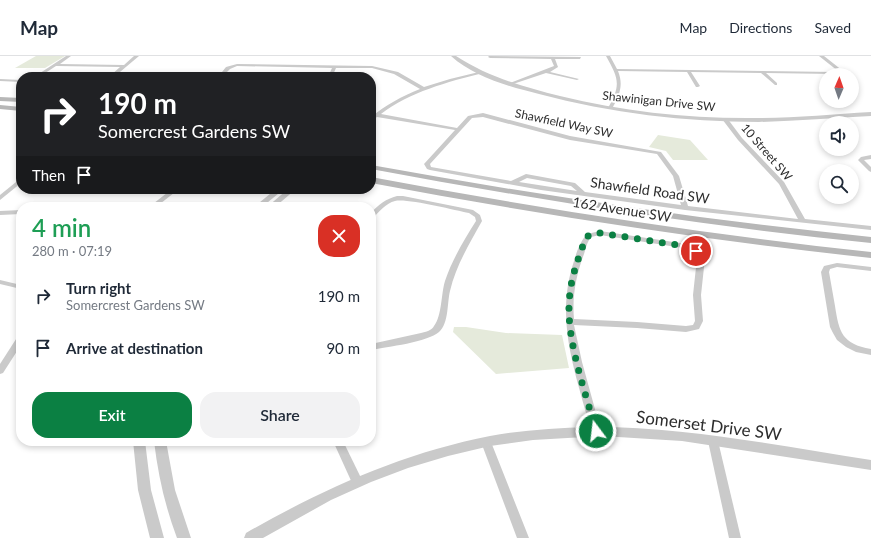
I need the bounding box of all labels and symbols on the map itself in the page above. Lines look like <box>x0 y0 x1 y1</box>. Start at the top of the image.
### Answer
north arrow <box>819 68 859 108</box>
street label: Shawinigan Drive SW <box>602 88 717 114</box>
street label: Shawfield Way SW <box>514 105 615 141</box>
street label: 10 Street SW <box>738 120 796 184</box>
street label: Shawfield Road SW <box>589 173 711 207</box>
street label: 162 Avenue SW <box>572 193 673 225</box>
pin <box>679 234 713 268</box>
street label: Somerset Drive SW <box>635 406 783 444</box>
position arrow <box>575 410 617 452</box>

